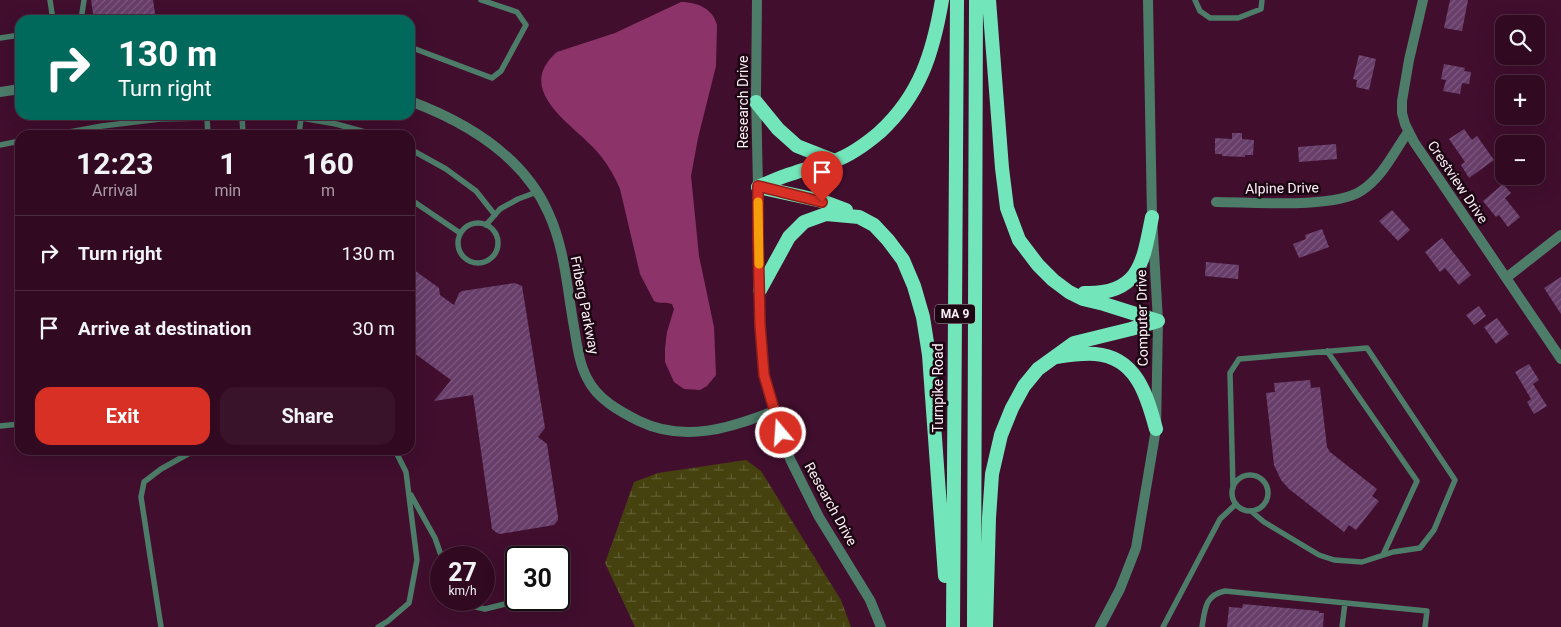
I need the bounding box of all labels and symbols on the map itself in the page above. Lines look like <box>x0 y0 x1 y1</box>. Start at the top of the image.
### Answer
street label: Research Drive <box>735 56 751 148</box>
street label: Crestview Drive <box>1425 138 1491 226</box>
pin <box>801 151 843 202</box>
street label: Alpine Drive <box>1245 179 1319 197</box>
street label: Friberg Parkway <box>568 254 602 356</box>
street label: Computer Drive <box>1133 270 1151 366</box>
road number: MA 9 <box>935 304 975 324</box>
street label: Turnpike Road <box>930 343 946 433</box>
position arrow <box>754 406 806 458</box>
street label: Research Drive <box>801 459 861 549</box>
speed limit sign: 30 <box>505 546 570 611</box>

